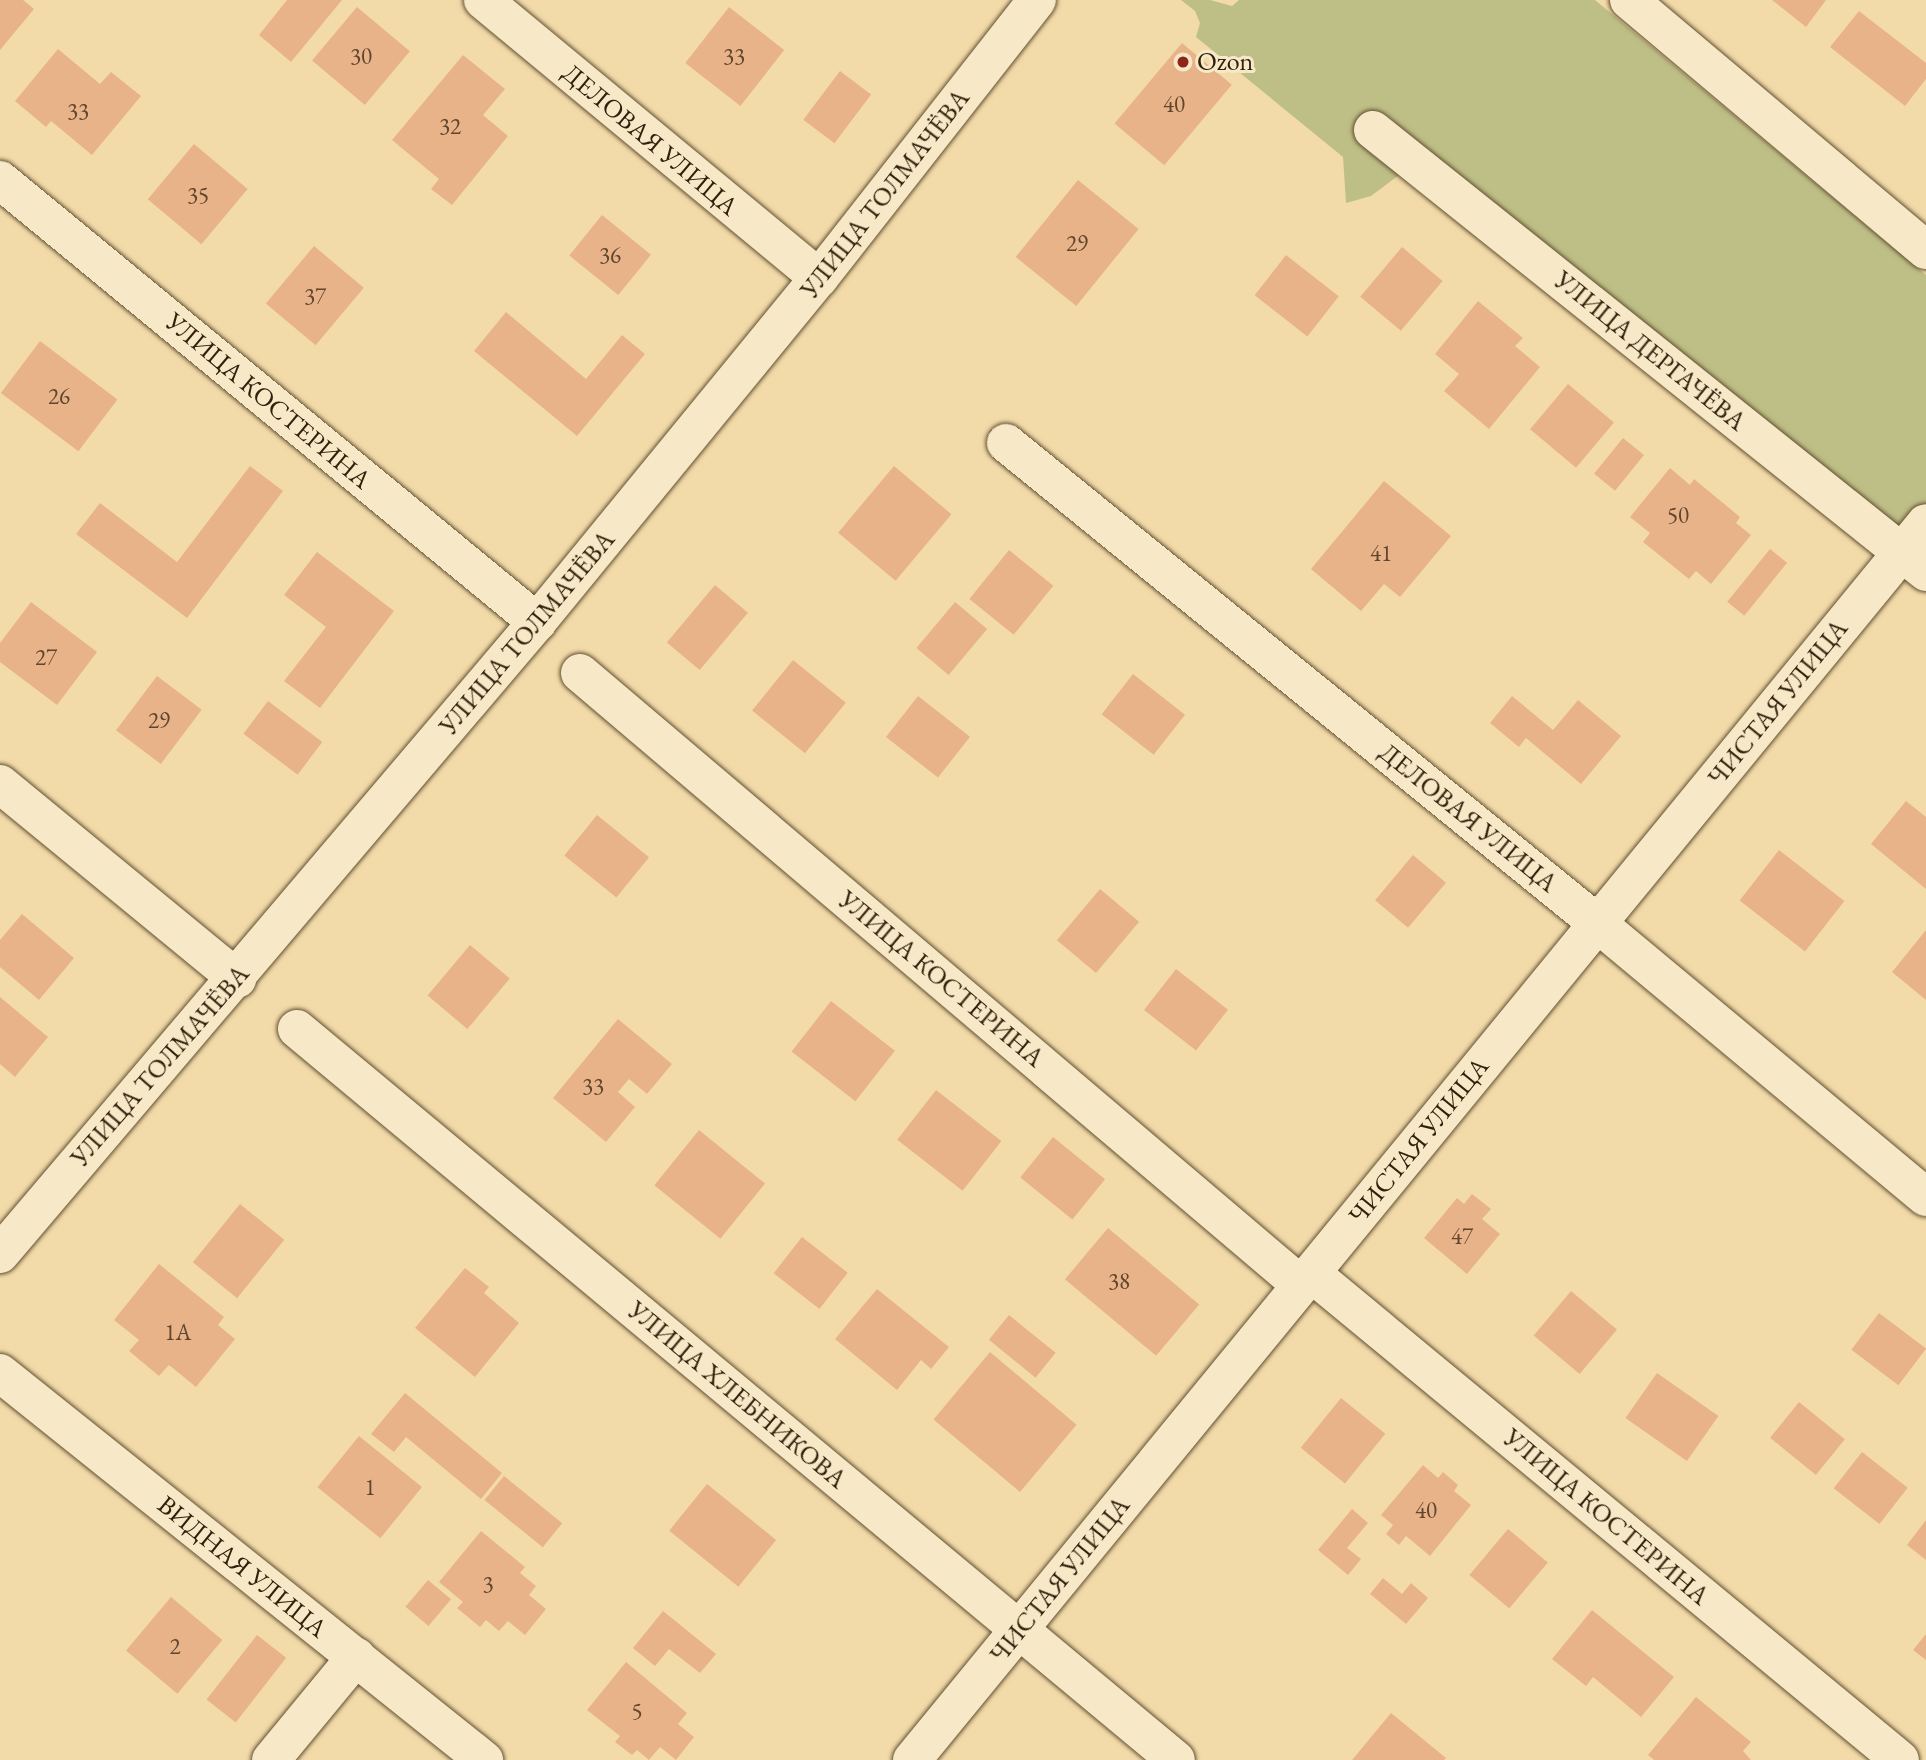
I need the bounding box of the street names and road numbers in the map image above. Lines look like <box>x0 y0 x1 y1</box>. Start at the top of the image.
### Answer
street label: ДЕЛОВАЯ УЛИЦА <box>556 57 744 223</box>
street label: УЛИЦА ТОЛМАЧЁВА <box>794 83 976 305</box>
street label: УЛИЦА ДЕРГАЧЁВА <box>1548 264 1752 438</box>
street label: УЛИЦА КОСТЕРИНА <box>159 306 377 496</box>
street label: УЛИЦА ТОЛМАЧЁВА <box>433 525 621 741</box>
street label: ЧИСТАЯ УЛИЦА <box>1701 613 1855 793</box>
street label: ДЕЛОВАЯ УЛИЦА <box>1373 737 1563 899</box>
street label: УЛИЦА КОСТЕРИНА <box>832 884 1050 1074</box>
street label: УЛИЦА ТОЛМАЧЁВА <box>64 959 256 1173</box>
street label: ЧИСТАЯ УЛИЦА <box>1342 1051 1496 1231</box>
street label: УЛИЦА ХЛЕБНИКОВА <box>622 1295 852 1495</box>
street label: УЛИЦА КОСТЕРИНА <box>1497 1422 1715 1612</box>
street label: ВИДНАЯ УЛИЦА <box>151 1489 333 1645</box>
street label: ЧИСТАЯ УЛИЦА <box>983 1490 1137 1670</box>

